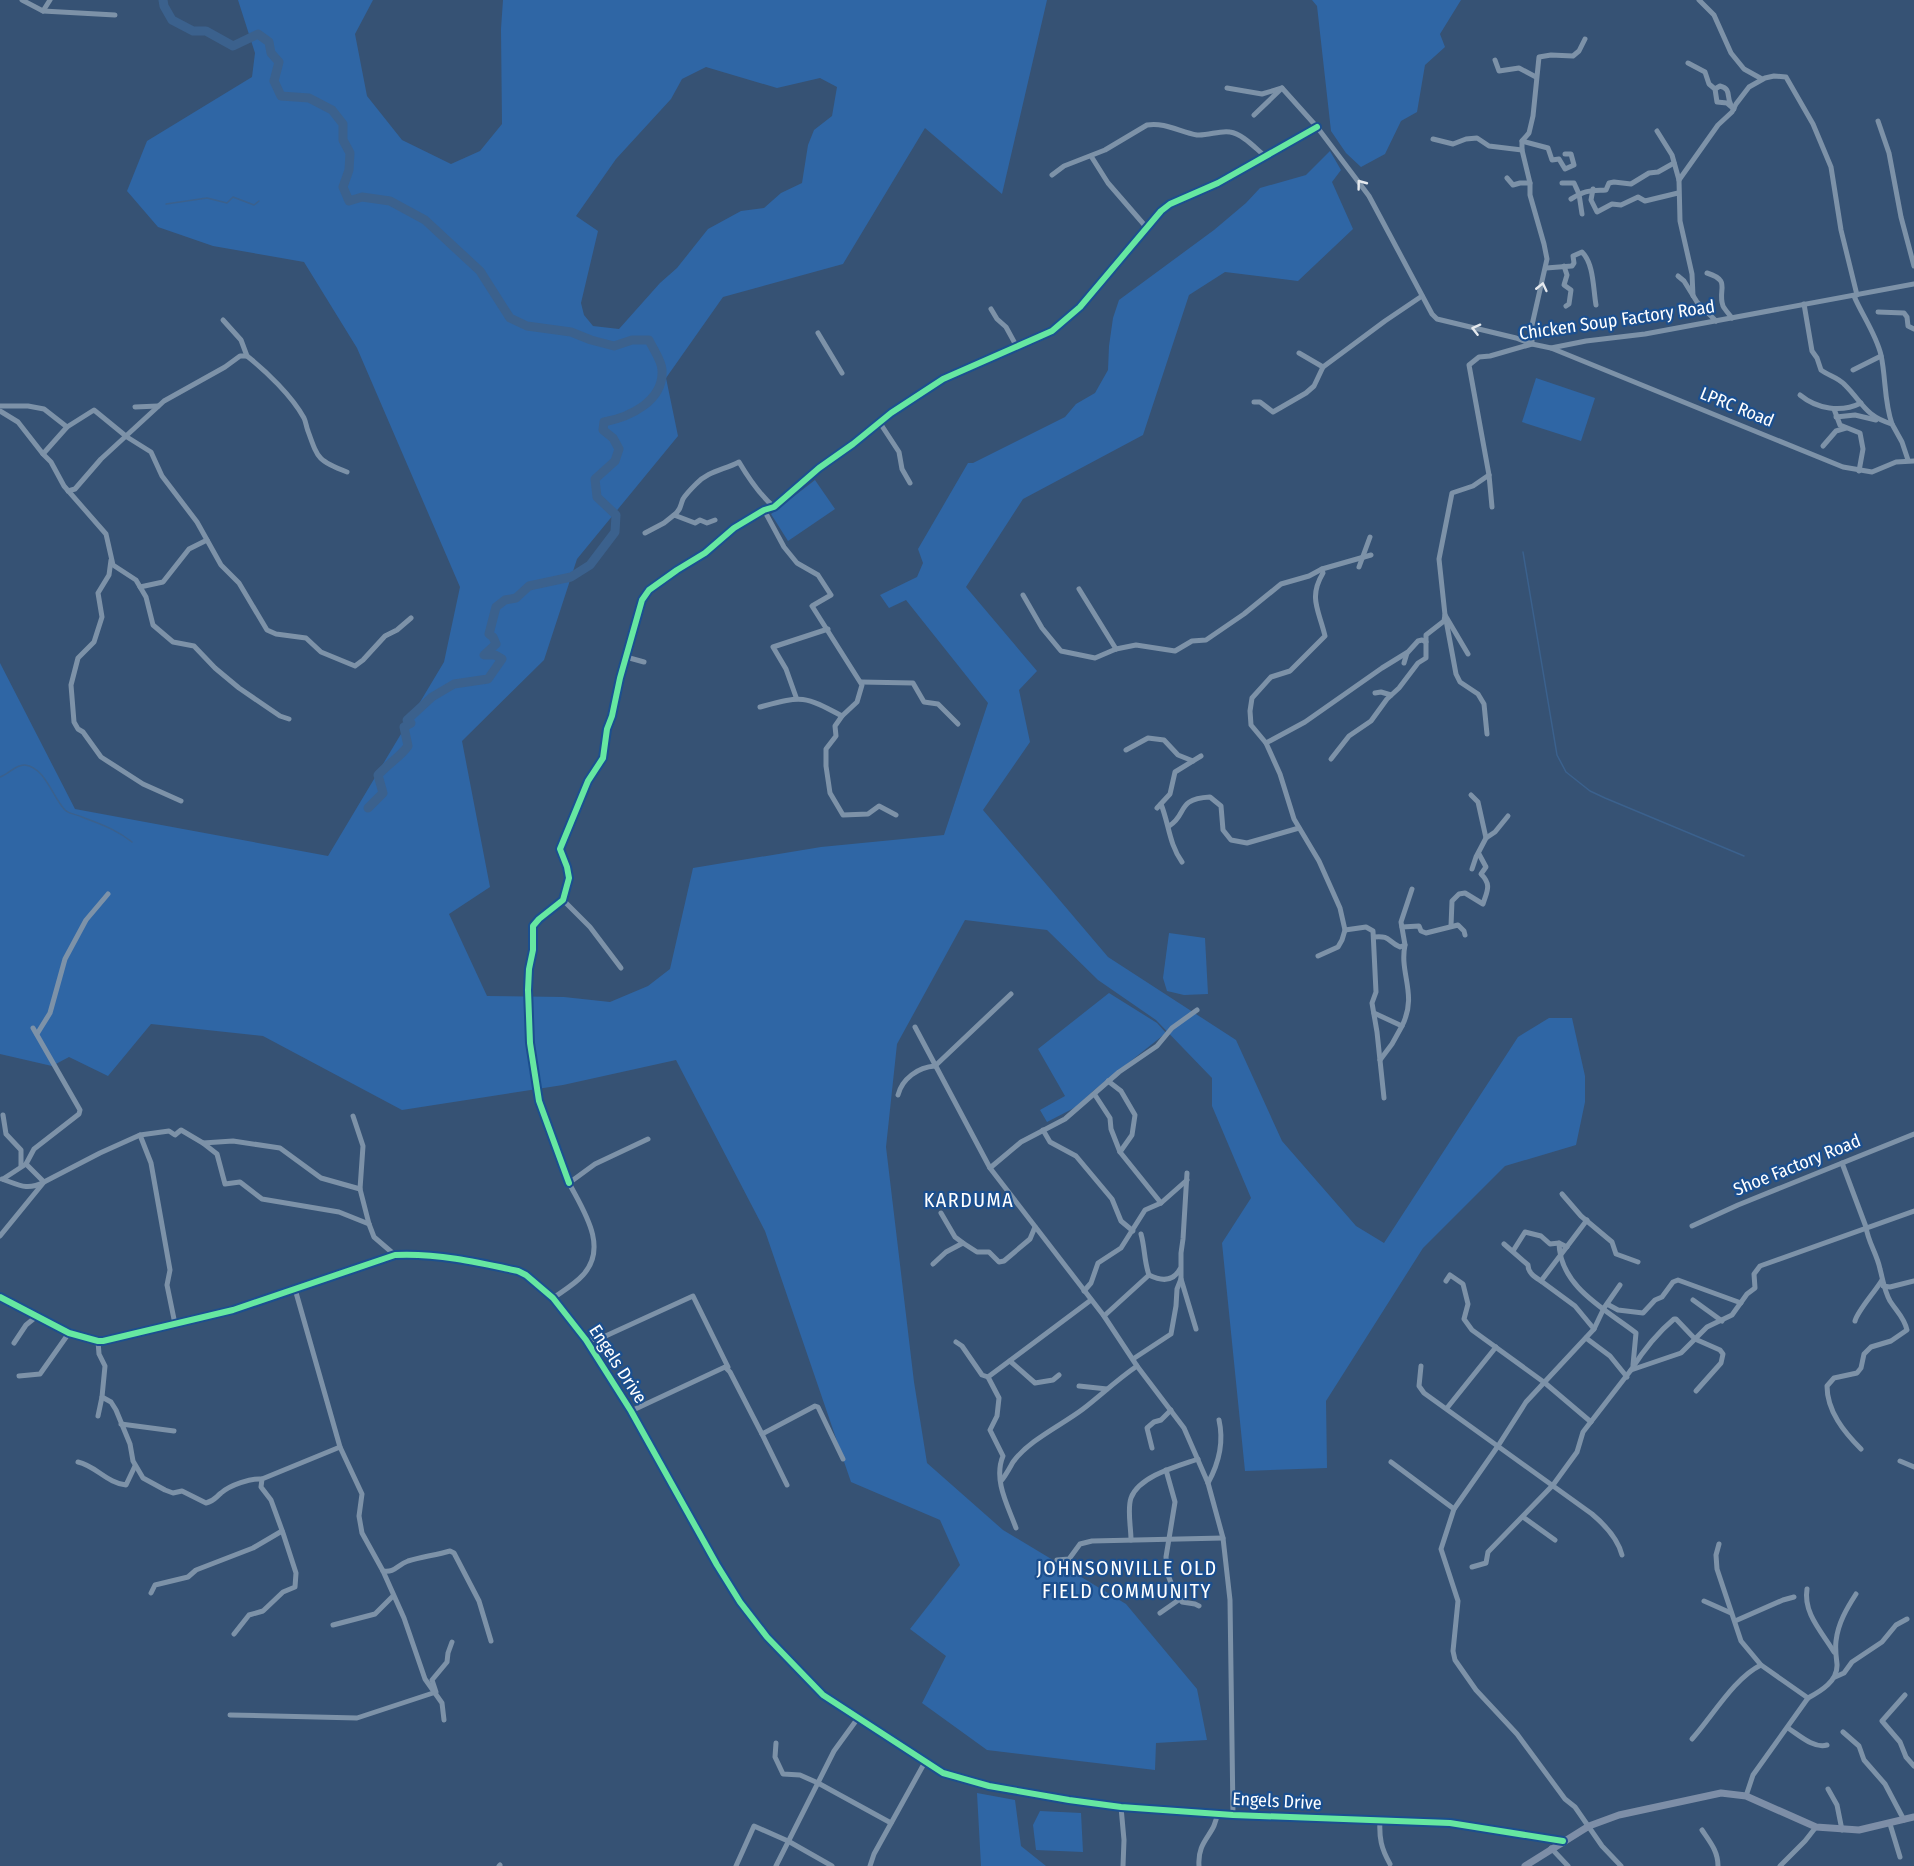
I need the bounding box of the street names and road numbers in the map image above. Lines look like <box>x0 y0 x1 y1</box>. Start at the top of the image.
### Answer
street label: Chicken Soup Factory Road <box>1518 295 1716 345</box>
street label: LPRC Road <box>1697 382 1777 432</box>
street label: Shoe Factory Road <box>1730 1129 1864 1201</box>
street label: Engels Drive <box>584 1320 652 1408</box>
street label: Engels Drive <box>1232 1788 1322 1814</box>

